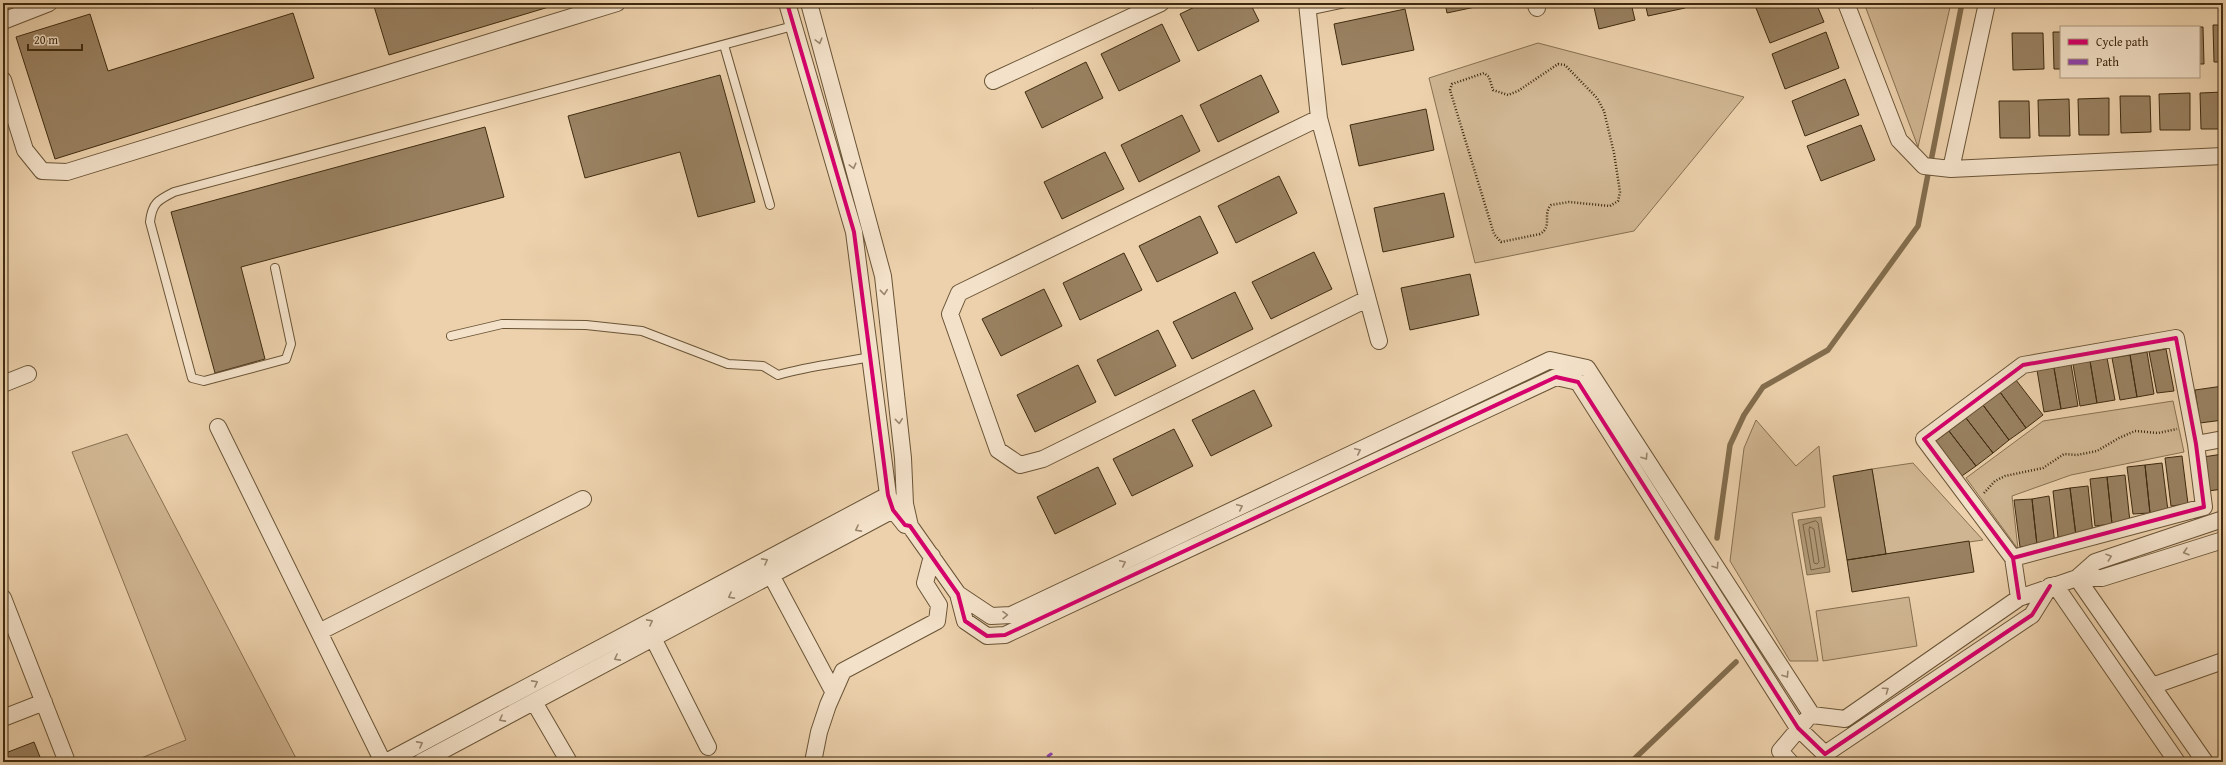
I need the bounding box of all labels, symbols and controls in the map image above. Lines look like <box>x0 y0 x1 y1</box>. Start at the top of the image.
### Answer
scale bar <box>28 26 82 52</box>
legend <box>2060 26 2200 78</box>
text: 20 m <box>34 31 58 48</box>
text: Cycle path <box>2096 33 2149 50</box>
one-way arrow <box>815 37 823 44</box>
text: Path <box>2096 53 2119 70</box>
one-way arrow <box>848 162 857 169</box>
one-way arrow <box>880 289 889 295</box>
one-way arrow <box>894 418 903 424</box>
one-way arrow <box>1354 448 1361 456</box>
one-way arrow <box>1640 453 1648 460</box>
one-way arrow <box>1236 504 1244 512</box>
one-way arrow <box>855 524 862 531</box>
one-way arrow <box>2182 547 2189 556</box>
one-way arrow <box>2106 553 2113 562</box>
one-way arrow <box>761 558 768 565</box>
one-way arrow <box>1119 560 1126 568</box>
one-way arrow <box>1711 562 1719 569</box>
one-way arrow <box>728 592 735 599</box>
one-way arrow <box>1002 611 1008 620</box>
one-way arrow <box>646 619 653 626</box>
one-way arrow <box>613 653 621 660</box>
one-way arrow <box>1782 671 1789 678</box>
one-way arrow <box>531 680 538 687</box>
one-way arrow <box>1882 687 1889 695</box>
one-way arrow <box>499 714 506 722</box>
one-way arrow <box>416 741 424 748</box>

